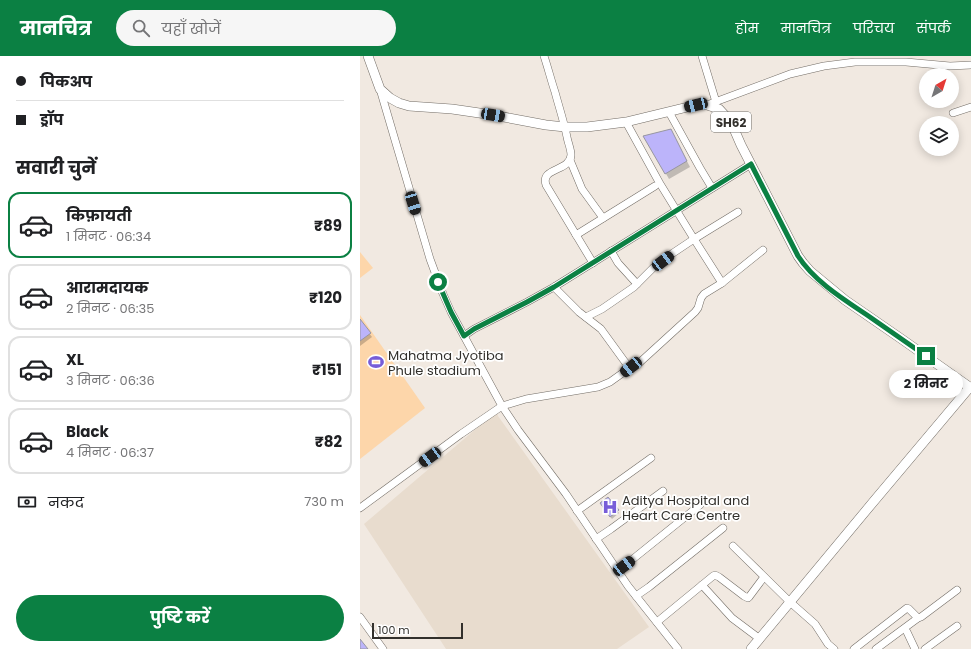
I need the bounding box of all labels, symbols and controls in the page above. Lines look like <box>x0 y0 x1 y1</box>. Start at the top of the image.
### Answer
search box <box>116 10 396 46</box>
text: मानचित्र <box>20 15 92 42</box>
icon: search <box>130 17 152 39</box>
text: यहाँ खोजें <box>162 18 221 39</box>
text: होम <box>735 18 759 38</box>
text: मानचित्र <box>781 18 831 38</box>
text: परिचय <box>853 18 894 38</box>
text: संपर्क <box>916 18 951 38</box>
north arrow <box>919 68 959 108</box>
map controls <box>919 68 959 156</box>
text: पिकअप <box>40 71 92 92</box>
car <box>683 96 709 114</box>
car <box>480 107 506 123</box>
text: ड्रॉप <box>40 109 63 130</box>
road number: SH62 <box>711 112 751 132</box>
button: layers <box>919 116 959 156</box>
text: सवारी चुनें <box>16 155 96 180</box>
car <box>404 190 422 216</box>
text: किफ़ायती <box>66 205 132 226</box>
icon: car <box>18 207 54 243</box>
text: ₹89 <box>314 215 342 236</box>
text: 1 मिनट · 06:34 <box>66 227 151 246</box>
car <box>650 249 676 273</box>
route start <box>429 273 447 291</box>
text: आरामदायक <box>66 277 149 298</box>
icon: car <box>18 279 54 315</box>
text: ₹120 <box>309 287 342 308</box>
text: 2 मिनट · 06:35 <box>66 299 154 318</box>
place label: Mahatma Jyotiba Phule stadium <box>388 346 504 380</box>
route end <box>917 347 935 365</box>
text: XL <box>66 349 84 370</box>
icon: car <box>18 351 54 387</box>
sports icon: Mahatma Jyotiba Phule stadium <box>367 353 385 371</box>
car <box>618 355 644 379</box>
text: ₹151 <box>312 359 342 380</box>
callout: 2 मिनट <box>889 370 963 398</box>
text: 3 मिनट · 06:36 <box>66 371 155 390</box>
text: 2 मिनट <box>904 374 948 393</box>
text: Black <box>66 421 109 442</box>
icon: car <box>18 423 54 459</box>
text: ₹82 <box>315 431 342 452</box>
text: 4 मिनट · 06:37 <box>66 443 154 462</box>
car <box>417 445 443 469</box>
icon: cash <box>16 491 38 513</box>
place label: Aditya Hospital and Heart Care Centre <box>622 491 749 525</box>
text: नकद <box>48 492 84 513</box>
text: 730 m <box>304 492 344 511</box>
hospital icon: Aditya Hospital and Heart Care Centre <box>601 498 619 516</box>
car <box>611 554 637 578</box>
button: पुष्टि करें <box>16 595 344 641</box>
scale bar <box>372 621 463 640</box>
text: 100 m <box>378 622 410 638</box>

